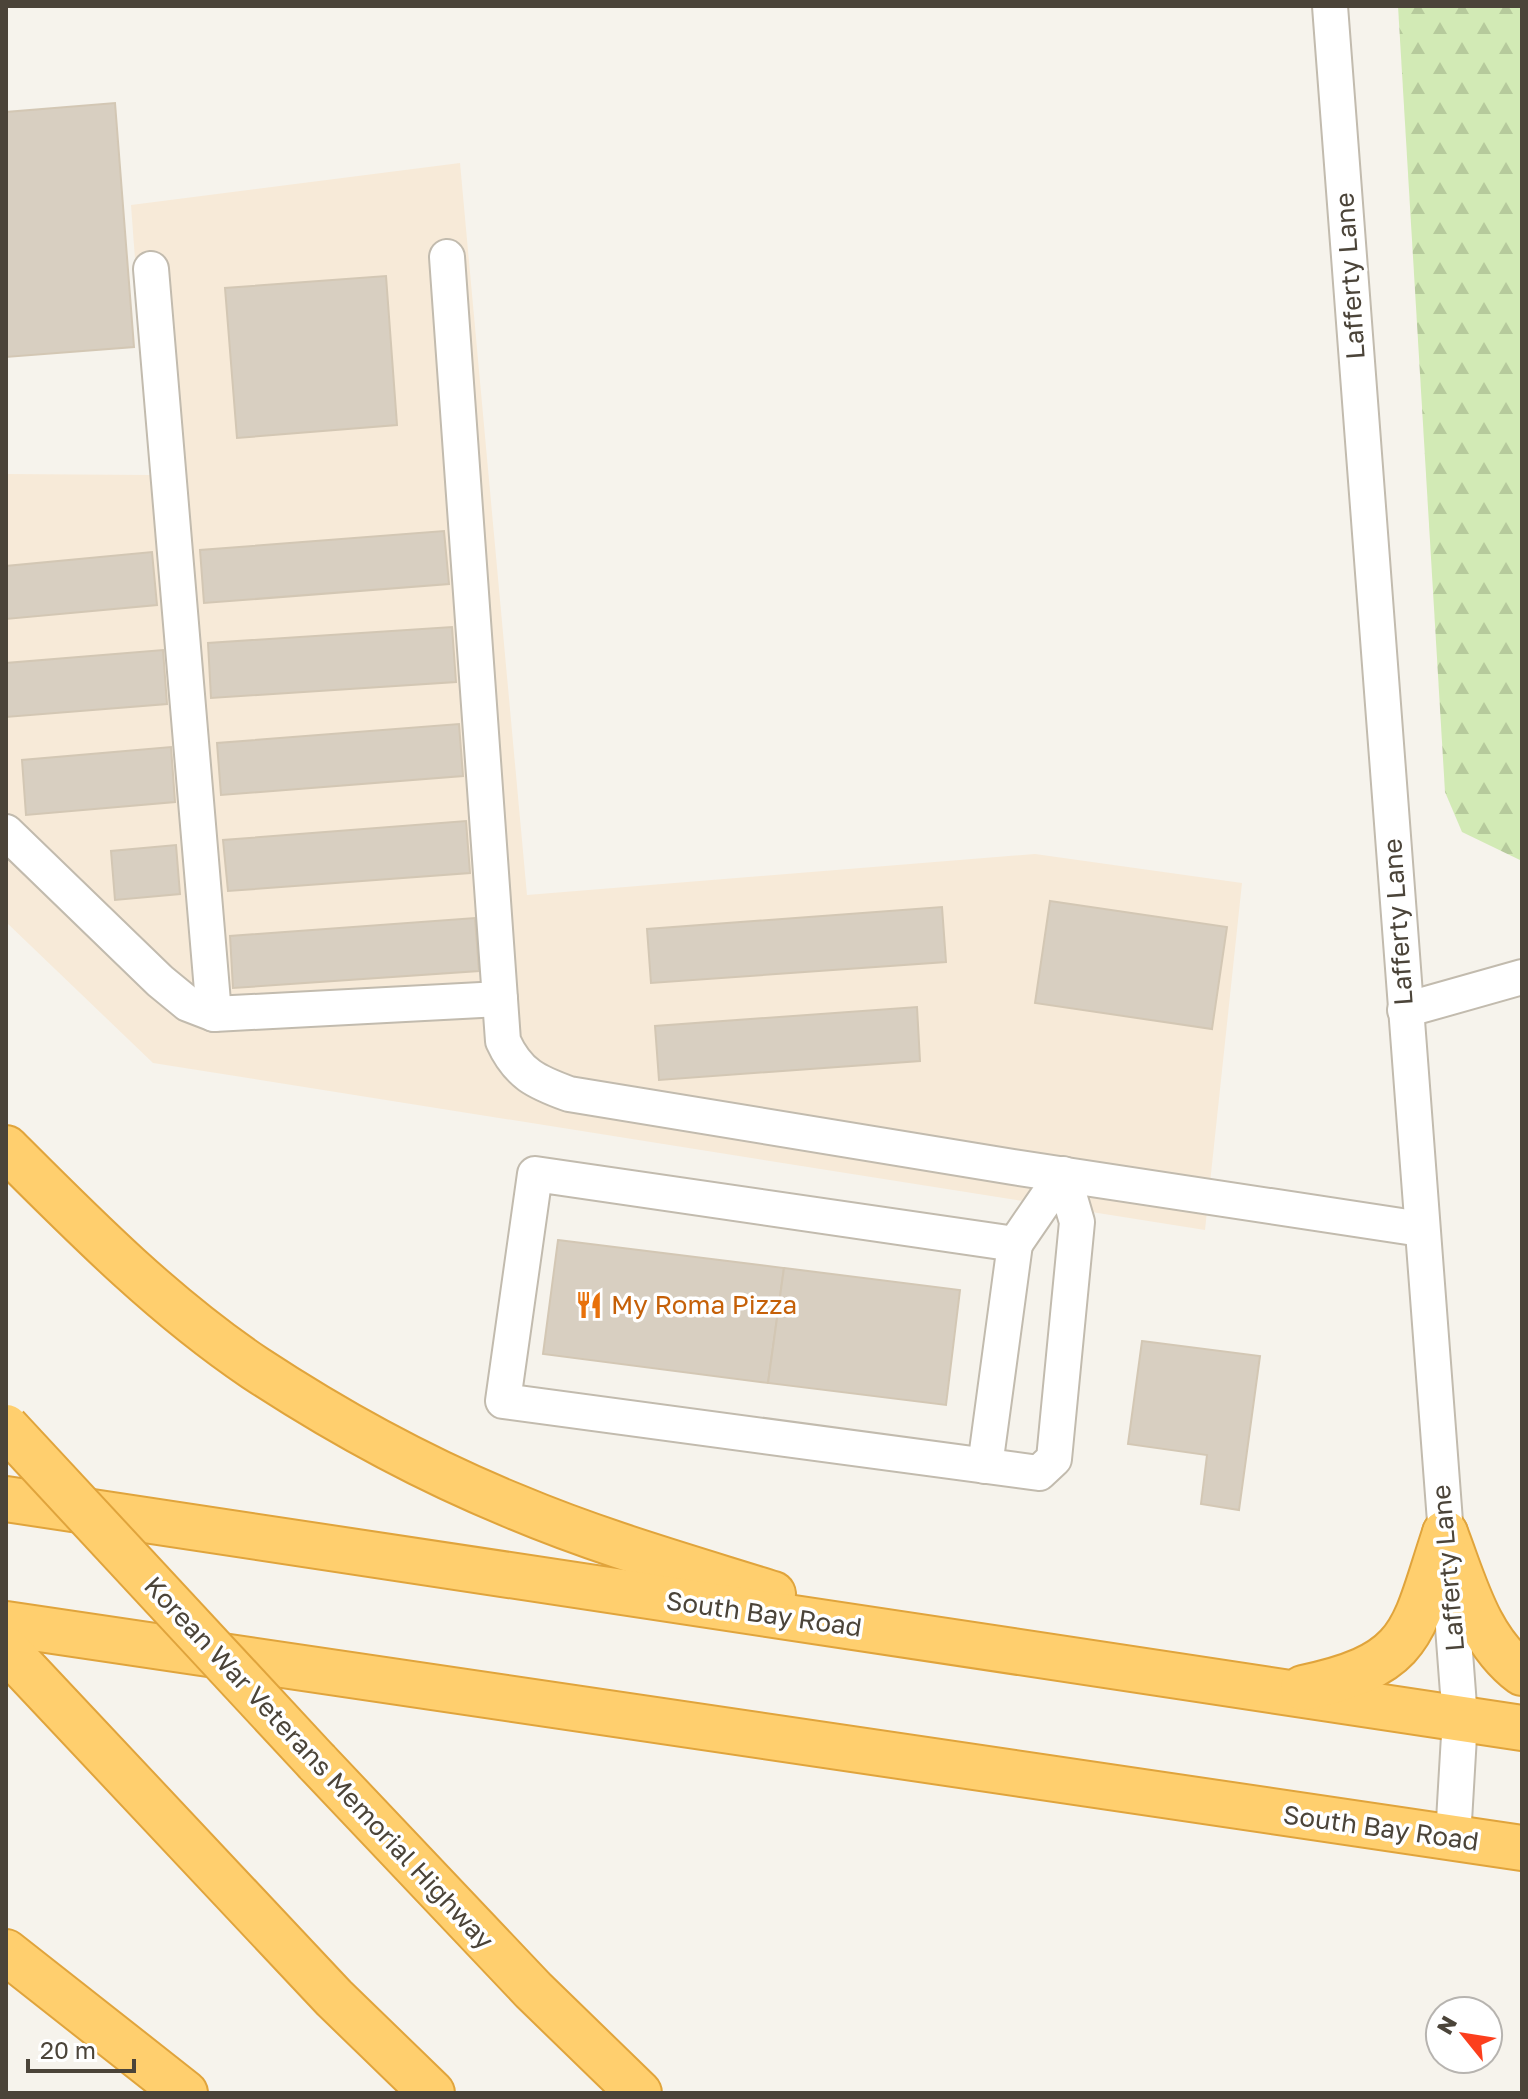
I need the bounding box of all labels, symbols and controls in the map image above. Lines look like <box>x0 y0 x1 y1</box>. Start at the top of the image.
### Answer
street label: Lafferty Lane <box>1328 192 1371 361</box>
street label: Lafferty Lane <box>1376 838 1419 1007</box>
place label: My Roma Pizza <box>611 1289 797 1320</box>
restaurant icon: My Roma Pizza <box>574 1290 604 1320</box>
street label: Lafferty Lane <box>1425 1483 1470 1653</box>
street label: Korean War Veterans Memorial Highway <box>138 1570 501 1956</box>
street label: South Bay Road <box>664 1584 864 1643</box>
street label: South Bay Road <box>1281 1798 1481 1857</box>
north arrow <box>1424 1995 1504 2075</box>
text: N <box>1430 2011 1462 2039</box>
scale bar <box>28 2023 134 2073</box>
text: 20 m <box>40 2035 96 2064</box>

